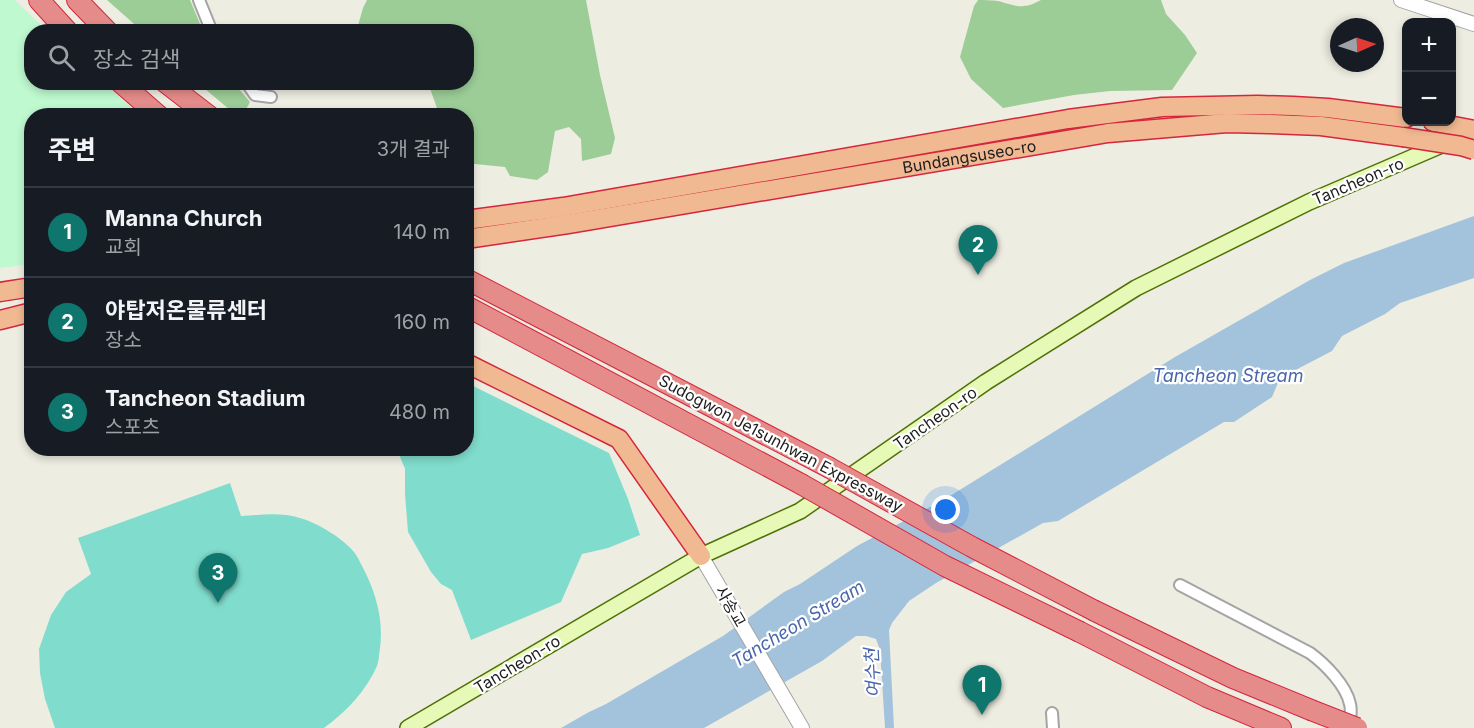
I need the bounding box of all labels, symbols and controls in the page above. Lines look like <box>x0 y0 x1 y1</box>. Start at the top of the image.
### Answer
north arrow <box>1330 18 1384 72</box>
map controls <box>1402 18 1456 126</box>
button: + <box>1402 18 1456 72</box>
search box <box>24 24 474 90</box>
icon: search <box>45 41 78 74</box>
text: 장소 검색 <box>93 46 180 72</box>
button: − <box>1402 72 1456 126</box>
text: 주변 <box>48 134 96 165</box>
street label: Bundangsuseo-ro <box>901 135 1038 177</box>
text: 3개 결과 <box>377 137 450 161</box>
street label: Tancheon-ro <box>1309 153 1407 209</box>
text: Manna Church <box>105 205 262 231</box>
text: 1 <box>63 220 72 244</box>
text: 140 m <box>393 220 450 244</box>
pin: 2 <box>958 226 998 275</box>
text: 교회 <box>105 235 142 259</box>
text: 야탑저온물류센터 <box>105 297 267 323</box>
text: 2 <box>61 310 74 334</box>
text: 160 m <box>394 310 450 334</box>
text: 장소 <box>105 328 142 352</box>
water label: Tancheon Stream <box>1153 365 1304 386</box>
street label: Sudogwon Je1sunhwan Expressway <box>656 370 906 516</box>
street label: Tancheon-ro <box>889 382 981 454</box>
text: Tancheon Stadium <box>105 385 306 411</box>
text: 3 <box>61 400 74 424</box>
text: 480 m <box>389 400 450 424</box>
text: 스포츠 <box>105 415 160 439</box>
your location <box>931 495 960 524</box>
pin: 3 <box>198 554 238 603</box>
water label: Tancheon Stream <box>728 576 868 671</box>
street label: 사송교 <box>711 582 751 630</box>
street label: Tancheon-ro <box>470 630 564 698</box>
water label: 여수천 <box>861 645 884 698</box>
pin: 1 <box>962 666 1002 715</box>

